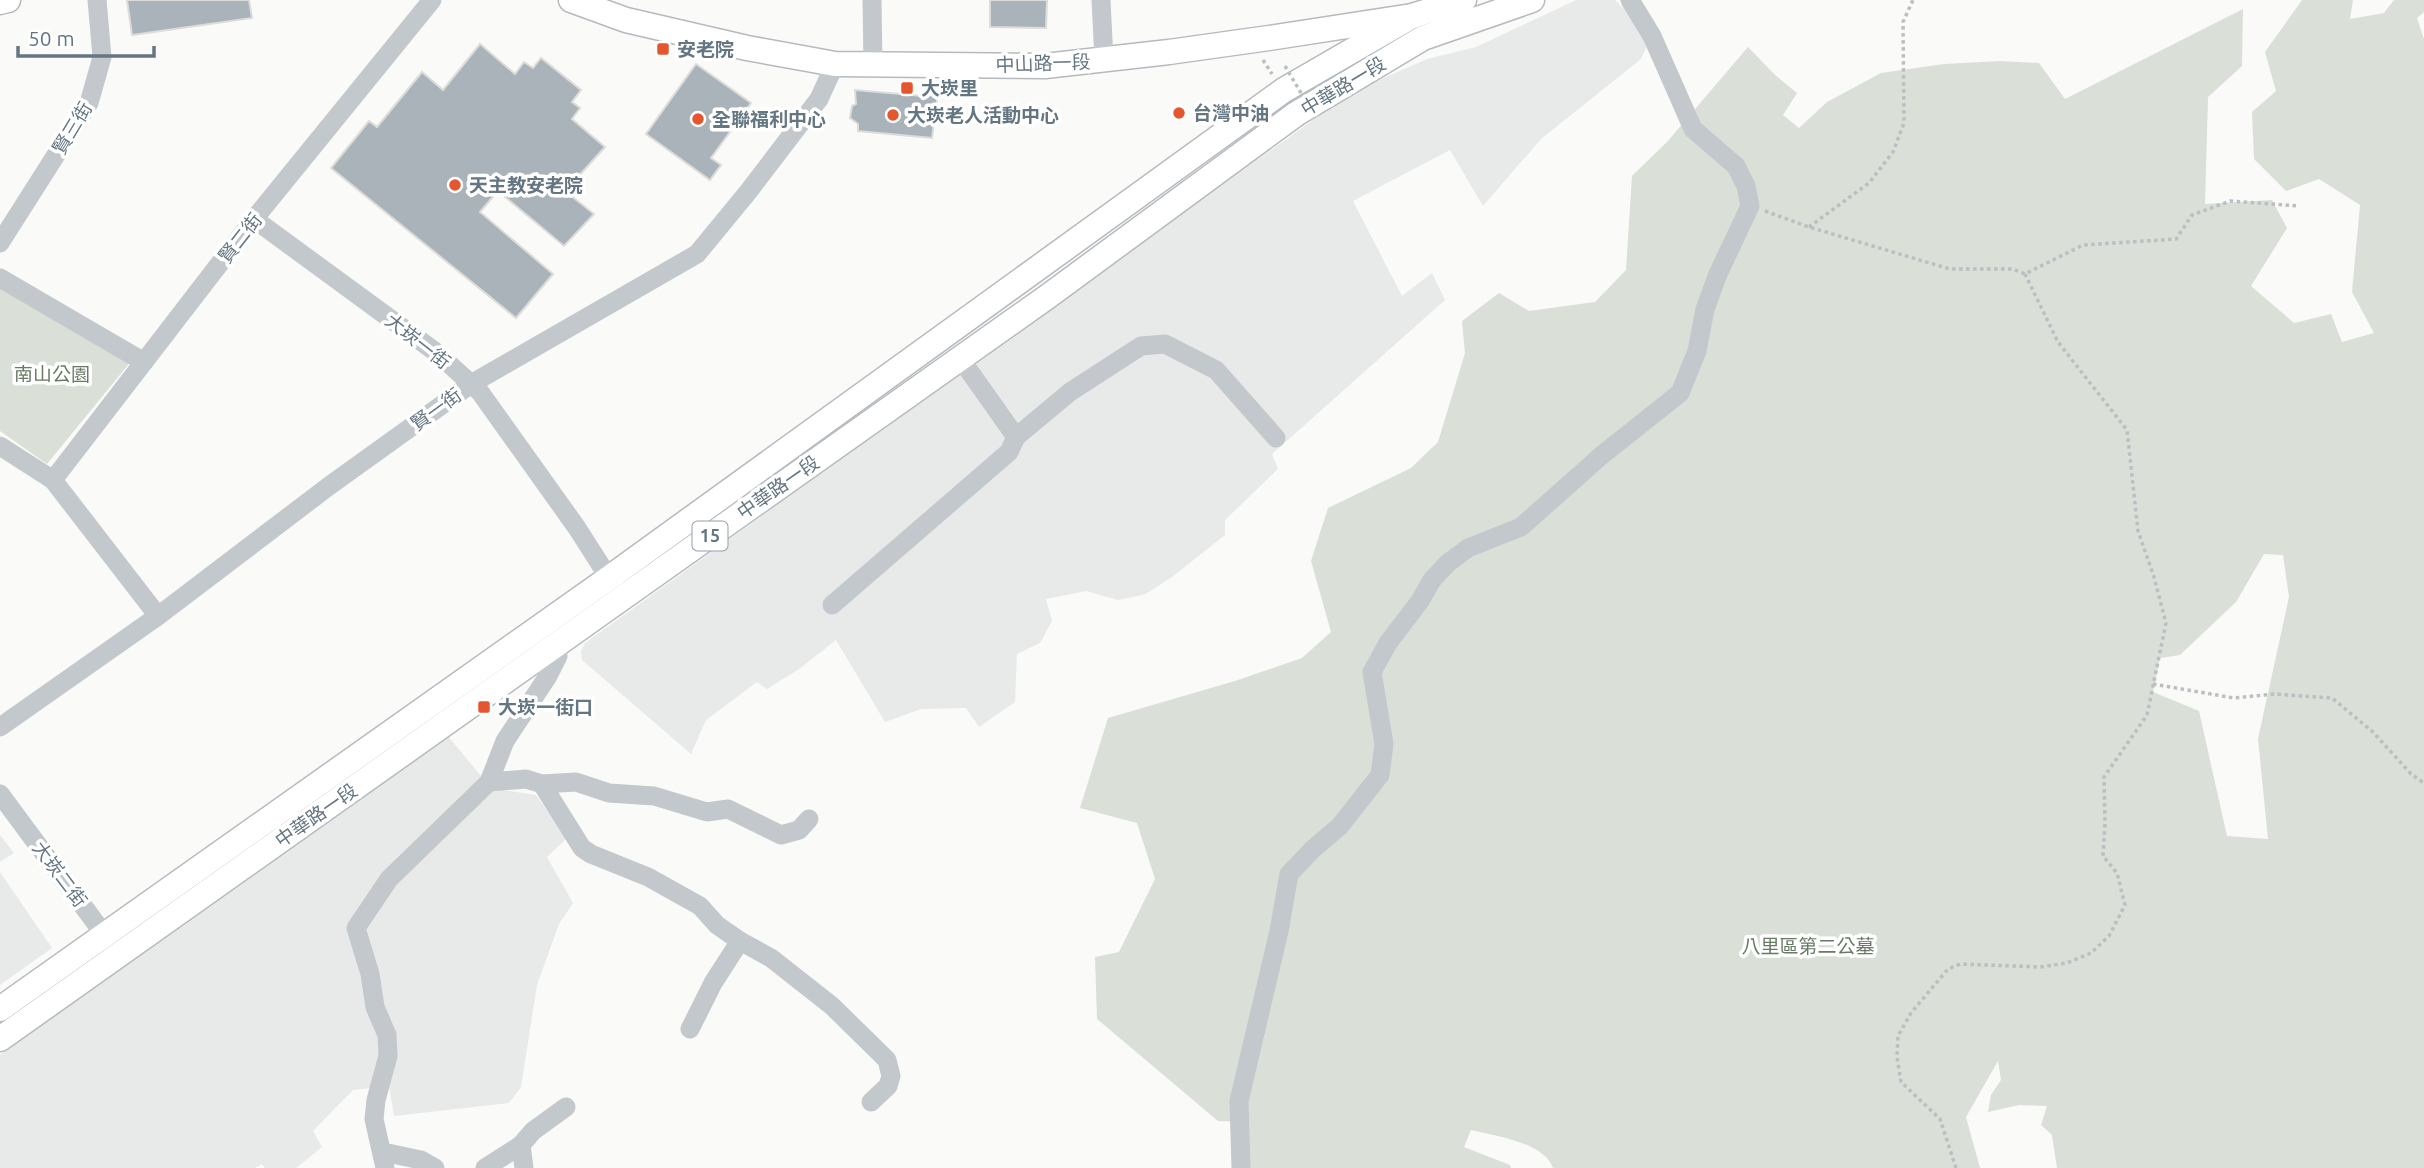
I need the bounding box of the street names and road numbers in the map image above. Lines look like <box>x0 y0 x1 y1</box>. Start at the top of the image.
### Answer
street label: 中山路一段 <box>995 50 1091 76</box>
street label: 中華路一段 <box>1297 52 1389 120</box>
street label: 賢三街 <box>48 98 96 158</box>
street label: 賢二街 <box>214 209 266 267</box>
street label: 大崁一街 <box>381 309 455 373</box>
street label: 賢一街 <box>406 383 466 435</box>
street label: 中華路一段 <box>733 451 823 523</box>
road number: 15 <box>692 522 728 550</box>
street label: 中華路一段 <box>271 779 361 851</box>
street label: 大崁二街 <box>28 837 92 911</box>

